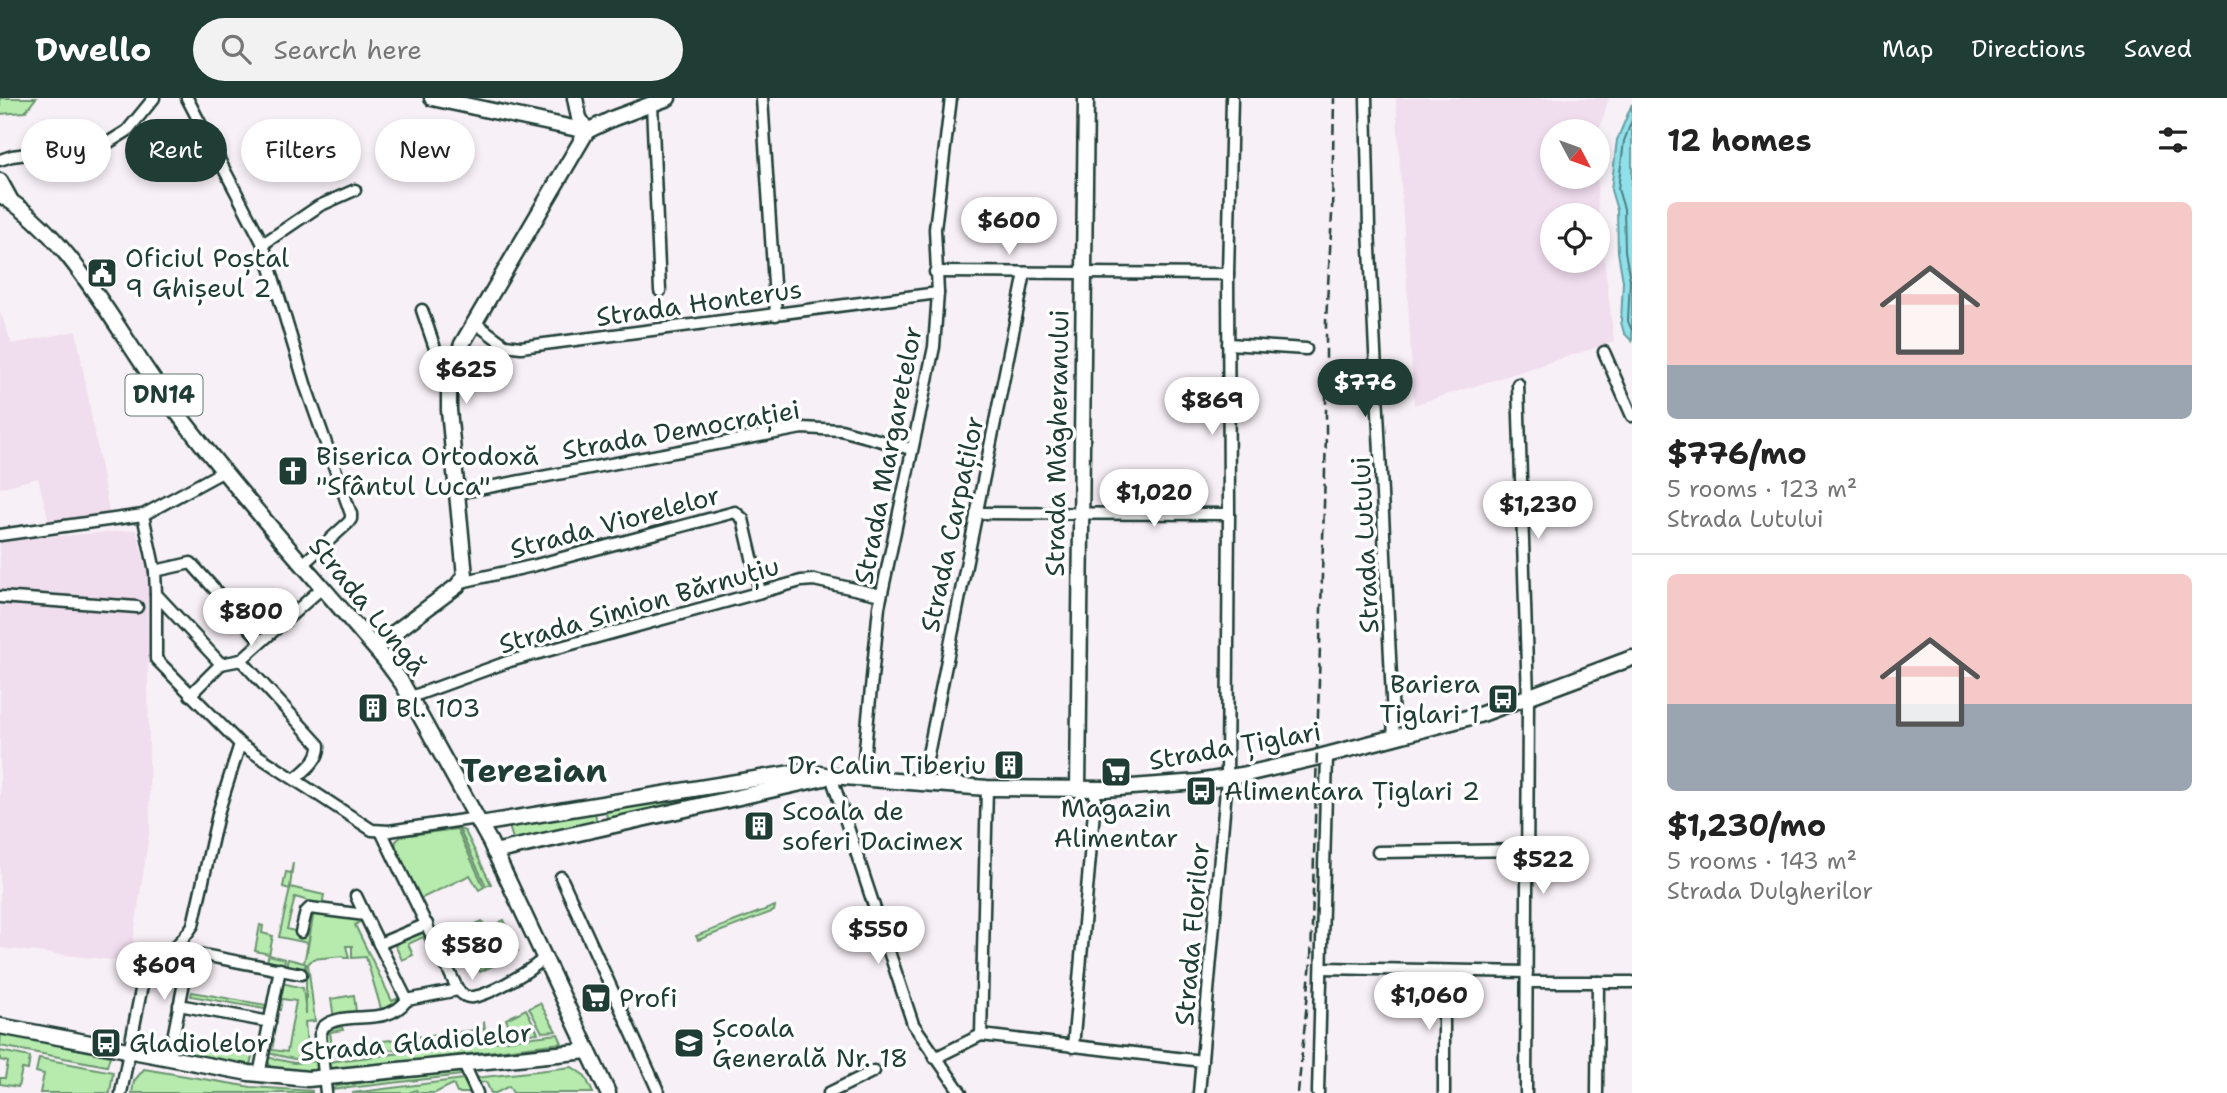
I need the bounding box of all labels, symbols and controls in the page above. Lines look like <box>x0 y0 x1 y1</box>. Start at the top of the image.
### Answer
search box <box>193 18 683 81</box>
text: Dwello <box>35 27 151 72</box>
icon: search <box>217 30 255 68</box>
text: Search here <box>273 32 422 67</box>
text: Map <box>1882 33 1933 65</box>
text: Directions <box>1971 33 2086 65</box>
text: Saved <box>2124 33 2192 65</box>
chip: Buy <box>21 119 111 182</box>
chip: Rent <box>125 119 227 182</box>
chip: Filters <box>241 119 361 182</box>
chip: New <box>375 119 475 182</box>
north arrow <box>1540 119 1610 189</box>
map controls <box>1540 119 1610 273</box>
text: 12 homes <box>1667 120 1811 161</box>
icon: filters <box>2154 121 2192 159</box>
pin: $600 <box>968 198 1050 257</box>
button: locate <box>1540 203 1610 273</box>
text: $600 <box>977 205 1041 235</box>
place label: Oficiul Poștal 9 Ghișeul 2 <box>125 240 289 306</box>
icon: home <box>1867 247 1993 373</box>
public building icon: Oficiul Poștal 9 Ghișeul 2 <box>85 256 119 290</box>
street label: Strada Honterus <box>594 271 804 334</box>
street label: Strada Măgheranului <box>1037 309 1076 577</box>
street label: Strada Margaretelor <box>845 323 930 587</box>
pin: $625 <box>425 346 507 406</box>
text: $625 <box>435 354 497 384</box>
pin: $776 <box>1324 360 1406 419</box>
text: $776 <box>1334 367 1396 397</box>
road number: DN14 <box>125 374 202 416</box>
pin: $869 <box>1171 378 1253 437</box>
text: $869 <box>1180 385 1244 415</box>
street label: Strada Democrației <box>559 391 803 469</box>
street label: Strada Carpaților <box>911 413 993 635</box>
text: $776/mo <box>1667 433 1807 474</box>
place label: Biserica Ortodoxă "Sfântul Luca" <box>316 438 539 503</box>
church icon: Biserica Ortodoxă "Sfântul Luca" <box>276 454 310 488</box>
street label: Strada Lutului <box>1342 456 1387 634</box>
pin: $1,020 <box>1097 470 1211 529</box>
text: 5 rooms · 123 m² <box>1667 474 1857 504</box>
street label: Strada Viorelelor <box>506 477 724 566</box>
text: $1,020 <box>1115 477 1193 507</box>
pin: $1,230 <box>1481 482 1595 541</box>
text: $1,230 <box>1499 489 1577 519</box>
text: Strada Lutului <box>1667 504 1824 534</box>
street label: Strada Lungă <box>302 529 435 682</box>
street label: Strada Simion Bărnuțiu <box>494 548 784 662</box>
pin: $800 <box>210 588 292 648</box>
text: $800 <box>219 596 283 626</box>
icon: home <box>1867 619 1993 745</box>
place label: Bariera Tiglari 1 <box>1379 666 1480 731</box>
bus stop icon: Bariera Tiglari 1 <box>1486 682 1520 716</box>
place label: Bl. 103 <box>396 690 481 725</box>
building icon: Bl. 103 <box>356 691 390 725</box>
street label: Strada Țiglari <box>1146 713 1324 779</box>
place label: Dr. Calin Tiberiu <box>788 747 986 782</box>
district label: Terezian <box>461 748 607 793</box>
building icon: Dr. Calin Tiberiu <box>992 748 1026 782</box>
supermarket icon: Magazin Alimentar <box>1099 755 1133 789</box>
place label: Alimentara Țiglari 2 <box>1224 773 1480 809</box>
bus stop icon: Alimentara Țiglari 2 <box>1184 774 1218 808</box>
place label: Magazin Alimentar <box>1054 790 1178 855</box>
place label: Scoala de soferi Dacimex <box>782 793 963 858</box>
text: $1,230/mo <box>1667 805 1826 846</box>
building icon: Scoala de soferi Dacimex <box>742 809 776 843</box>
pin: $522 <box>1502 836 1584 896</box>
street label: Strada Florilor <box>1166 841 1217 1027</box>
text: $522 <box>1512 844 1574 874</box>
text: 5 rooms · 143 m² <box>1667 846 1857 876</box>
text: Strada Dulgherilor <box>1667 876 1873 906</box>
pin: $550 <box>837 906 919 966</box>
text: $550 <box>848 914 908 944</box>
pin: $580 <box>431 922 513 982</box>
text: $580 <box>441 930 503 960</box>
pin: $609 <box>123 942 205 1002</box>
text: $609 <box>132 950 196 980</box>
pin: $1,060 <box>1372 972 1486 1032</box>
place label: Profi <box>619 980 678 1015</box>
text: $1,060 <box>1390 980 1468 1010</box>
supermarket icon: Profi <box>579 981 613 1015</box>
place label: Școala Generală Nr. 18 <box>712 1010 908 1075</box>
street label: Strada Gladiolelor <box>298 1014 534 1069</box>
place label: Gladiolelor <box>129 1025 269 1060</box>
bus stop icon: Gladiolelor <box>89 1026 123 1060</box>
school or university icon: Școala Generală Nr. 18 <box>672 1026 706 1060</box>

